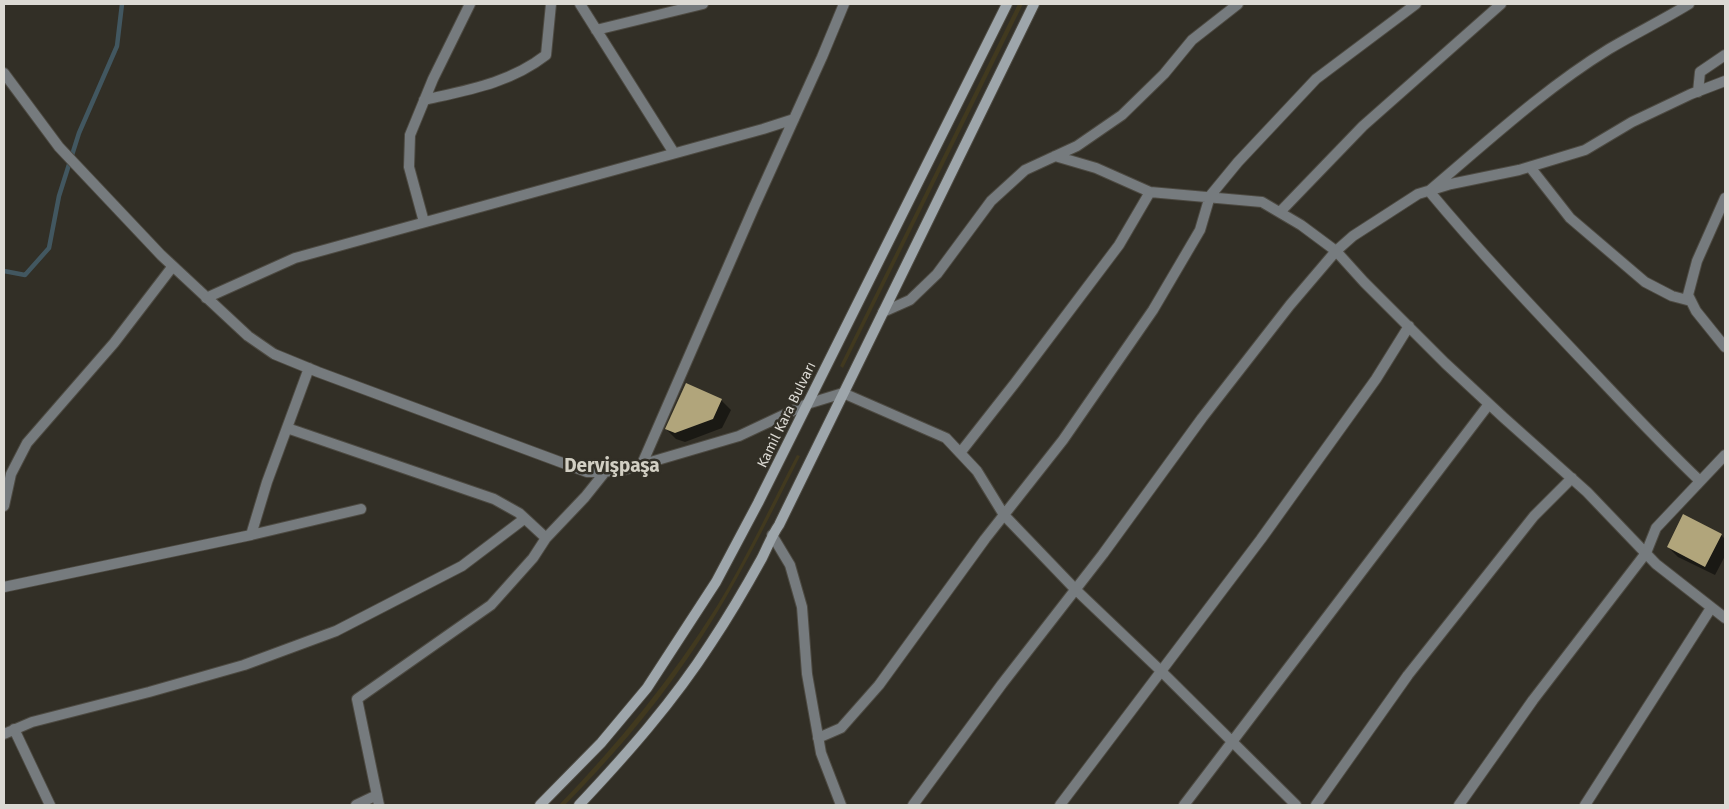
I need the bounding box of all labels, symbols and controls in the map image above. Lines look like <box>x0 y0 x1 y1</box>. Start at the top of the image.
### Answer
street label: Kamil Kara Bulvarı <box>754 359 820 471</box>
district label: Dervişpaşa <box>564 456 660 478</box>

